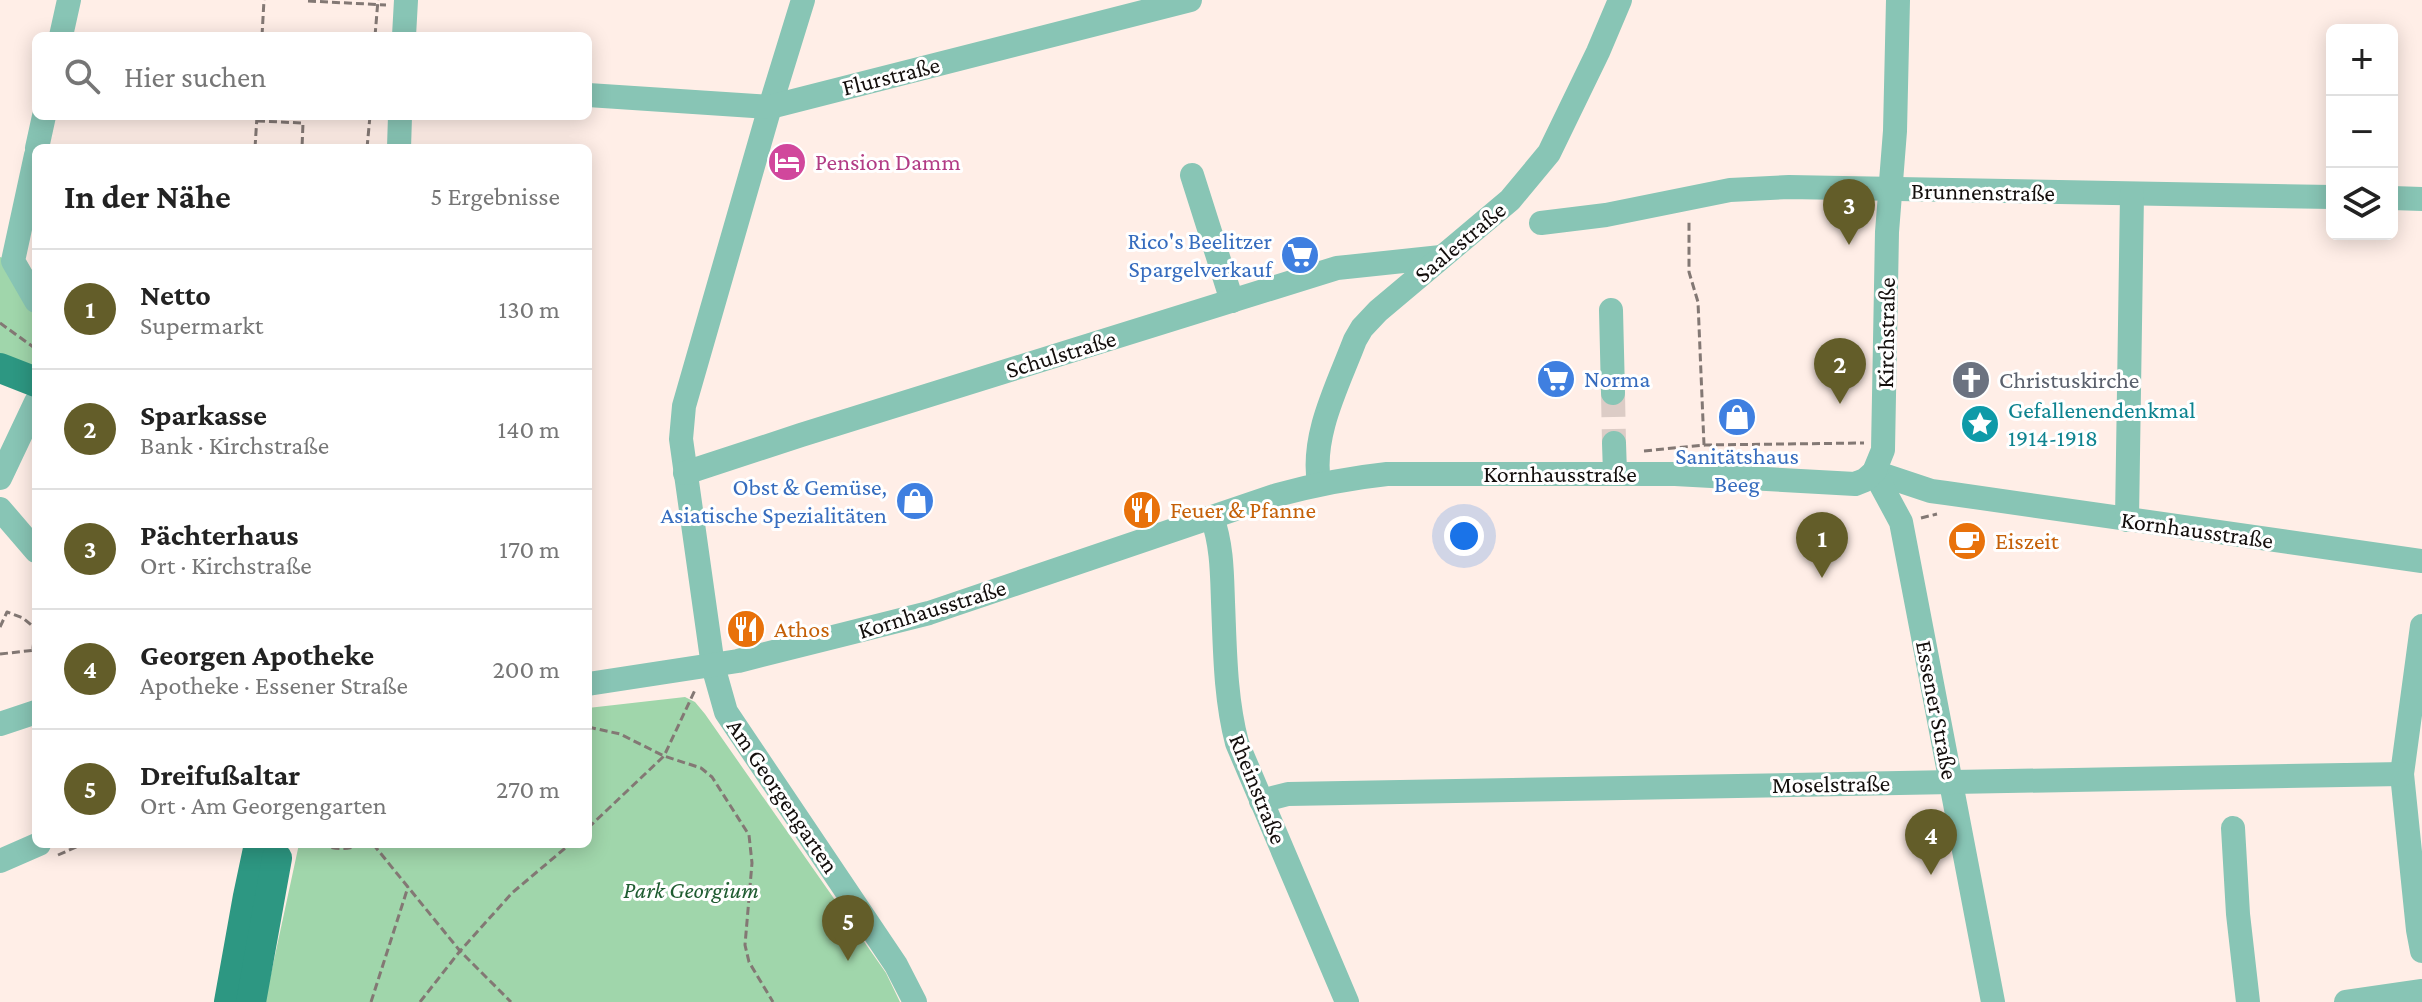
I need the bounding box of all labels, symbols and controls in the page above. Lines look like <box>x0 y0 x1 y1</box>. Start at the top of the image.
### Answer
map controls <box>2326 24 2398 240</box>
button: + <box>2326 24 2398 96</box>
search box <box>32 32 592 120</box>
street label: Flurstraße <box>839 50 943 101</box>
icon: search <box>60 54 104 98</box>
text: Hier suchen <box>124 60 266 93</box>
button: − <box>2326 96 2398 168</box>
hotel icon: Pension Damm <box>766 141 808 183</box>
place label: Pension Damm <box>815 148 961 175</box>
button: layers <box>2326 168 2398 240</box>
street label: Brunnenstraße <box>1911 177 2055 206</box>
text: In der Nähe <box>64 178 231 215</box>
pin: 3 <box>1823 179 1875 245</box>
text: 5 Ergebnisse <box>430 182 560 211</box>
street label: Saalestraße <box>1409 196 1511 288</box>
place label: Rico's Beelitzer Spargelverkauf <box>1127 227 1274 282</box>
supermarket icon: Rico's Beelitzer Spargelverkauf <box>1279 234 1321 276</box>
street label: Kirchstraße <box>1871 277 1900 389</box>
text: Netto <box>140 278 211 311</box>
text: 1 <box>85 295 95 324</box>
text: 130 m <box>499 295 560 324</box>
text: Supermarkt <box>140 311 263 340</box>
street label: Schulstraße <box>1003 324 1119 383</box>
pin: 2 <box>1814 338 1866 404</box>
supermarket icon: Norma <box>1535 358 1577 400</box>
church icon: Christuskirche <box>1950 359 1992 401</box>
place label: Norma <box>1584 365 1650 392</box>
place label: Christuskirche <box>1999 366 2139 393</box>
shop icon: Sanitätshaus Beeg <box>1716 396 1758 438</box>
place label: Gefallenendenkmal 1914-1918 <box>2008 396 2196 451</box>
text: Sparkasse <box>140 398 267 431</box>
place icon: Gefallenendenkmal 1914-1918 <box>1959 403 2001 445</box>
text: 2 <box>83 415 97 444</box>
text: 140 m <box>498 415 560 444</box>
text: Bank · Kirchstraße <box>140 431 329 460</box>
place label: Sanitätshaus Beeg <box>1675 442 1799 497</box>
street label: Kornhausstraße <box>1483 460 1637 487</box>
place label: Obst & Gemüse, Asiatische Spezialitäten <box>660 473 887 528</box>
shop icon: Obst & Gemüse, Asiatische Spezialitäten <box>894 480 936 522</box>
restaurant icon: Feuer & Pfanne <box>1121 489 1163 531</box>
place label: Feuer & Pfanne <box>1170 496 1316 523</box>
street label: Kornhausstraße <box>2119 505 2275 554</box>
pin: 1 <box>1796 512 1848 578</box>
your location <box>1444 516 1484 556</box>
text: Pächterhaus <box>140 518 299 551</box>
cafe icon: Eiszeit <box>1946 520 1988 562</box>
place label: Eiszeit <box>1995 527 2060 554</box>
text: 3 <box>84 535 96 564</box>
text: 170 m <box>499 535 560 564</box>
text: Ort · Kirchstraße <box>140 551 312 580</box>
street label: Kornhausstraße <box>855 573 1009 644</box>
restaurant icon: Athos <box>725 608 767 650</box>
place label: Athos <box>774 615 830 642</box>
text: Georgen Apotheke <box>140 638 374 671</box>
street label: Essener Straße <box>1911 638 1964 782</box>
text: 4 <box>83 655 97 684</box>
text: 200 m <box>492 655 560 684</box>
text: Apotheke · Essener Straße <box>140 671 408 700</box>
street label: Am Georgengarten <box>722 713 845 878</box>
street label: Rheinstraße <box>1224 730 1293 848</box>
text: Dreifußaltar <box>140 758 300 791</box>
street label: Moselstraße <box>1771 769 1890 798</box>
text: 5 <box>84 775 96 804</box>
text: 270 m <box>496 775 560 804</box>
text: Ort · Am Georgengarten <box>140 791 387 820</box>
pin: 4 <box>1905 809 1957 875</box>
park label: Park Georgium <box>623 876 759 903</box>
pin: 5 <box>822 895 874 961</box>

